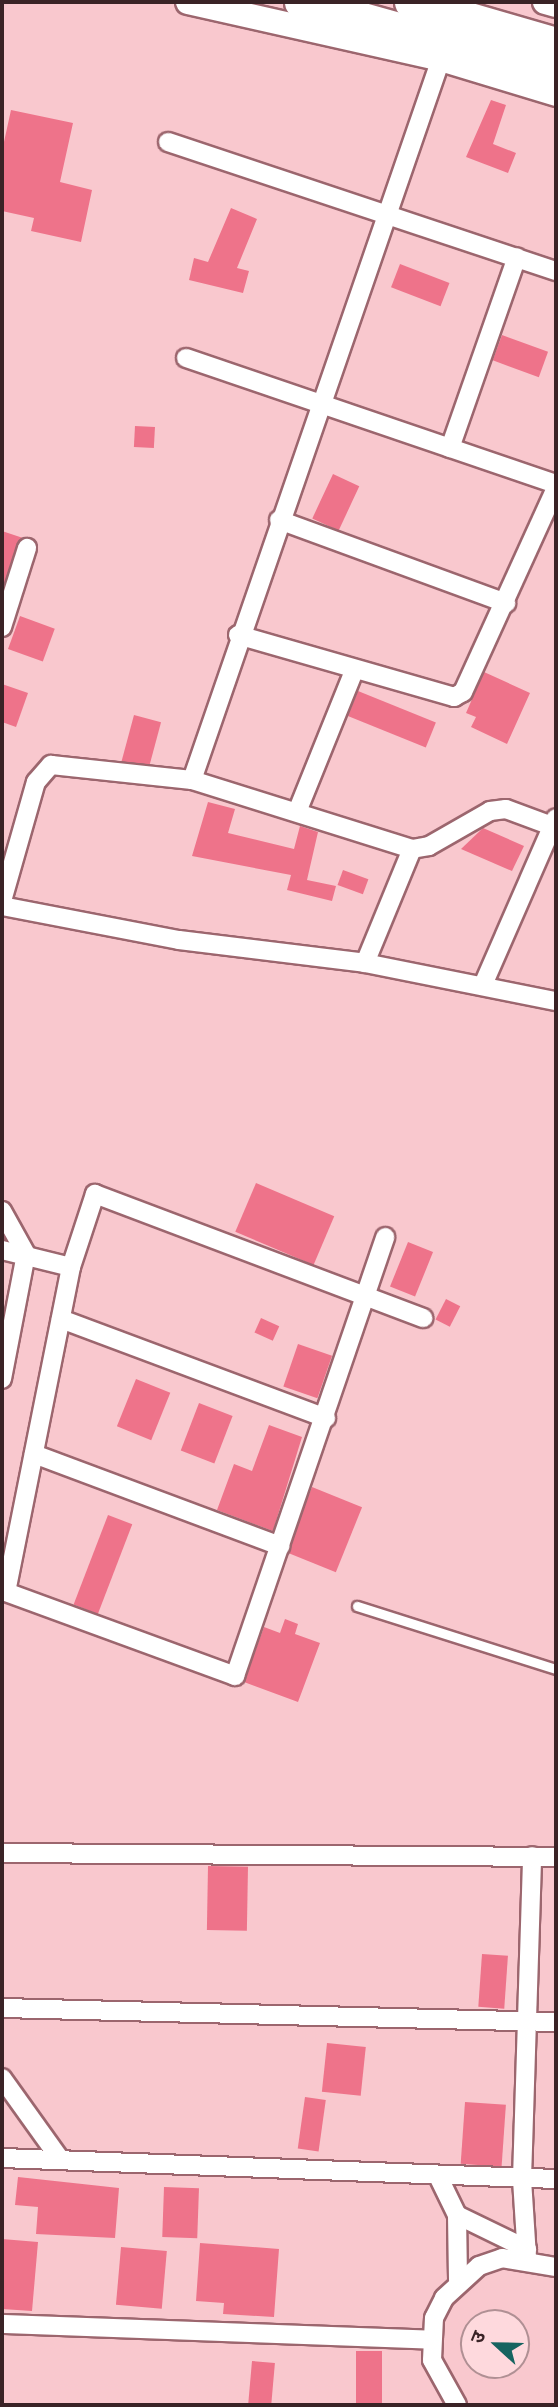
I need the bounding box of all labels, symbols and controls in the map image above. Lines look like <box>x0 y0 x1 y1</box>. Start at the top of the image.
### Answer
north arrow <box>460 2309 530 2379</box>
text: उ <box>463 2327 492 2347</box>

